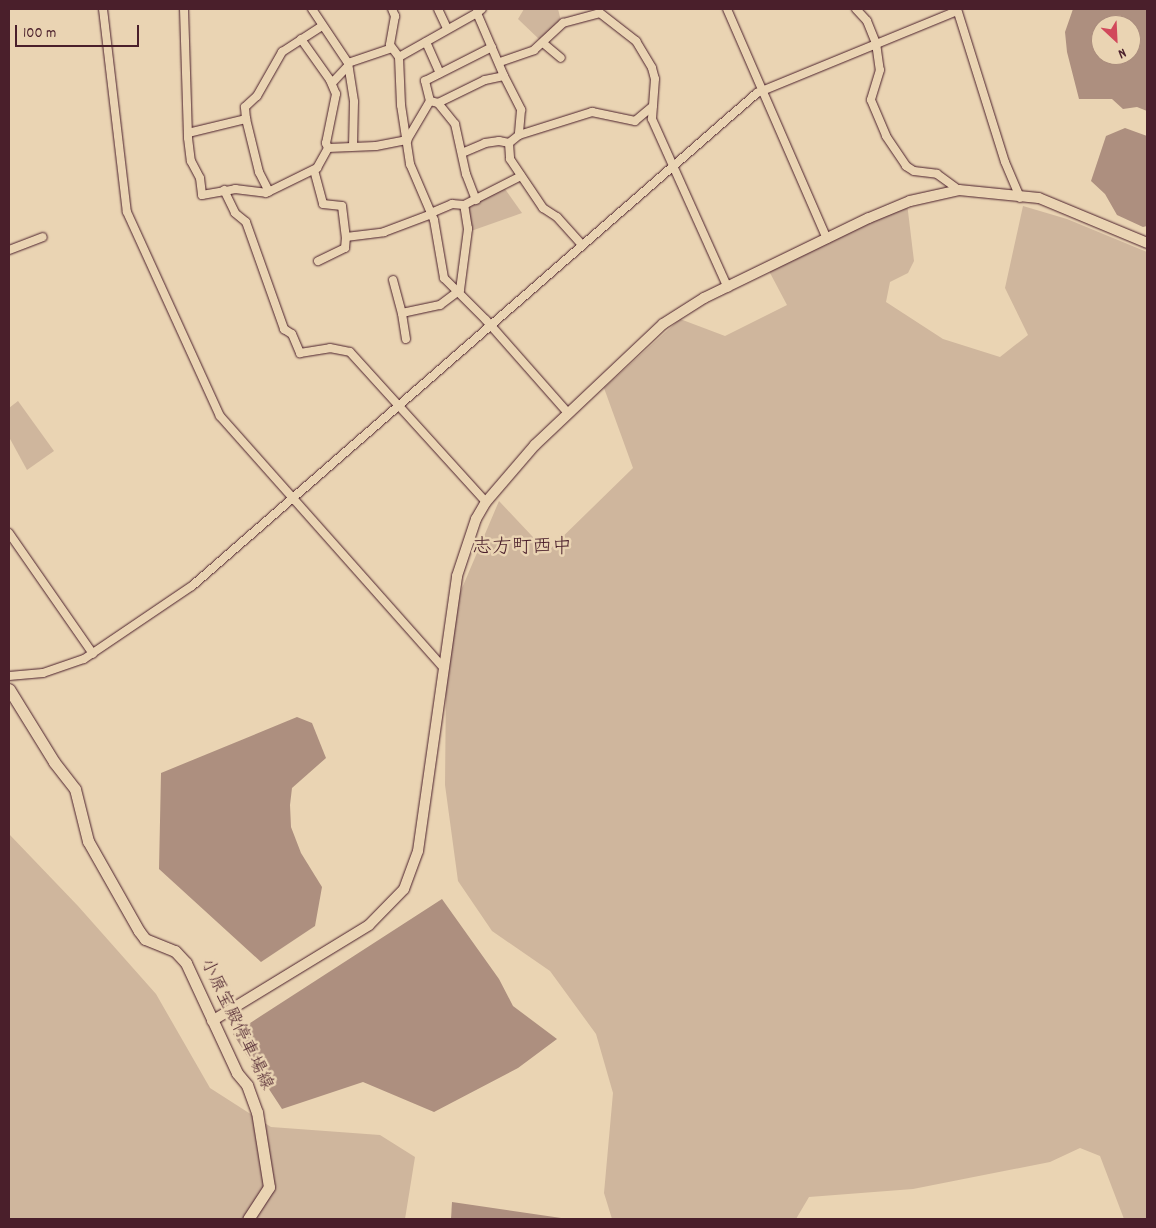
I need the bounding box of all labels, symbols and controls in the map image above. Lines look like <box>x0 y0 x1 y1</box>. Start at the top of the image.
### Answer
scale bar <box>18 15 141 47</box>
north arrow <box>1091 15 1141 65</box>
text: 100 m <box>23 23 56 45</box>
text: N <box>1115 42 1129 63</box>
district label: 志方町西中 <box>472 536 572 560</box>
street label: 小原宝殿停車場線 <box>194 956 276 1094</box>

